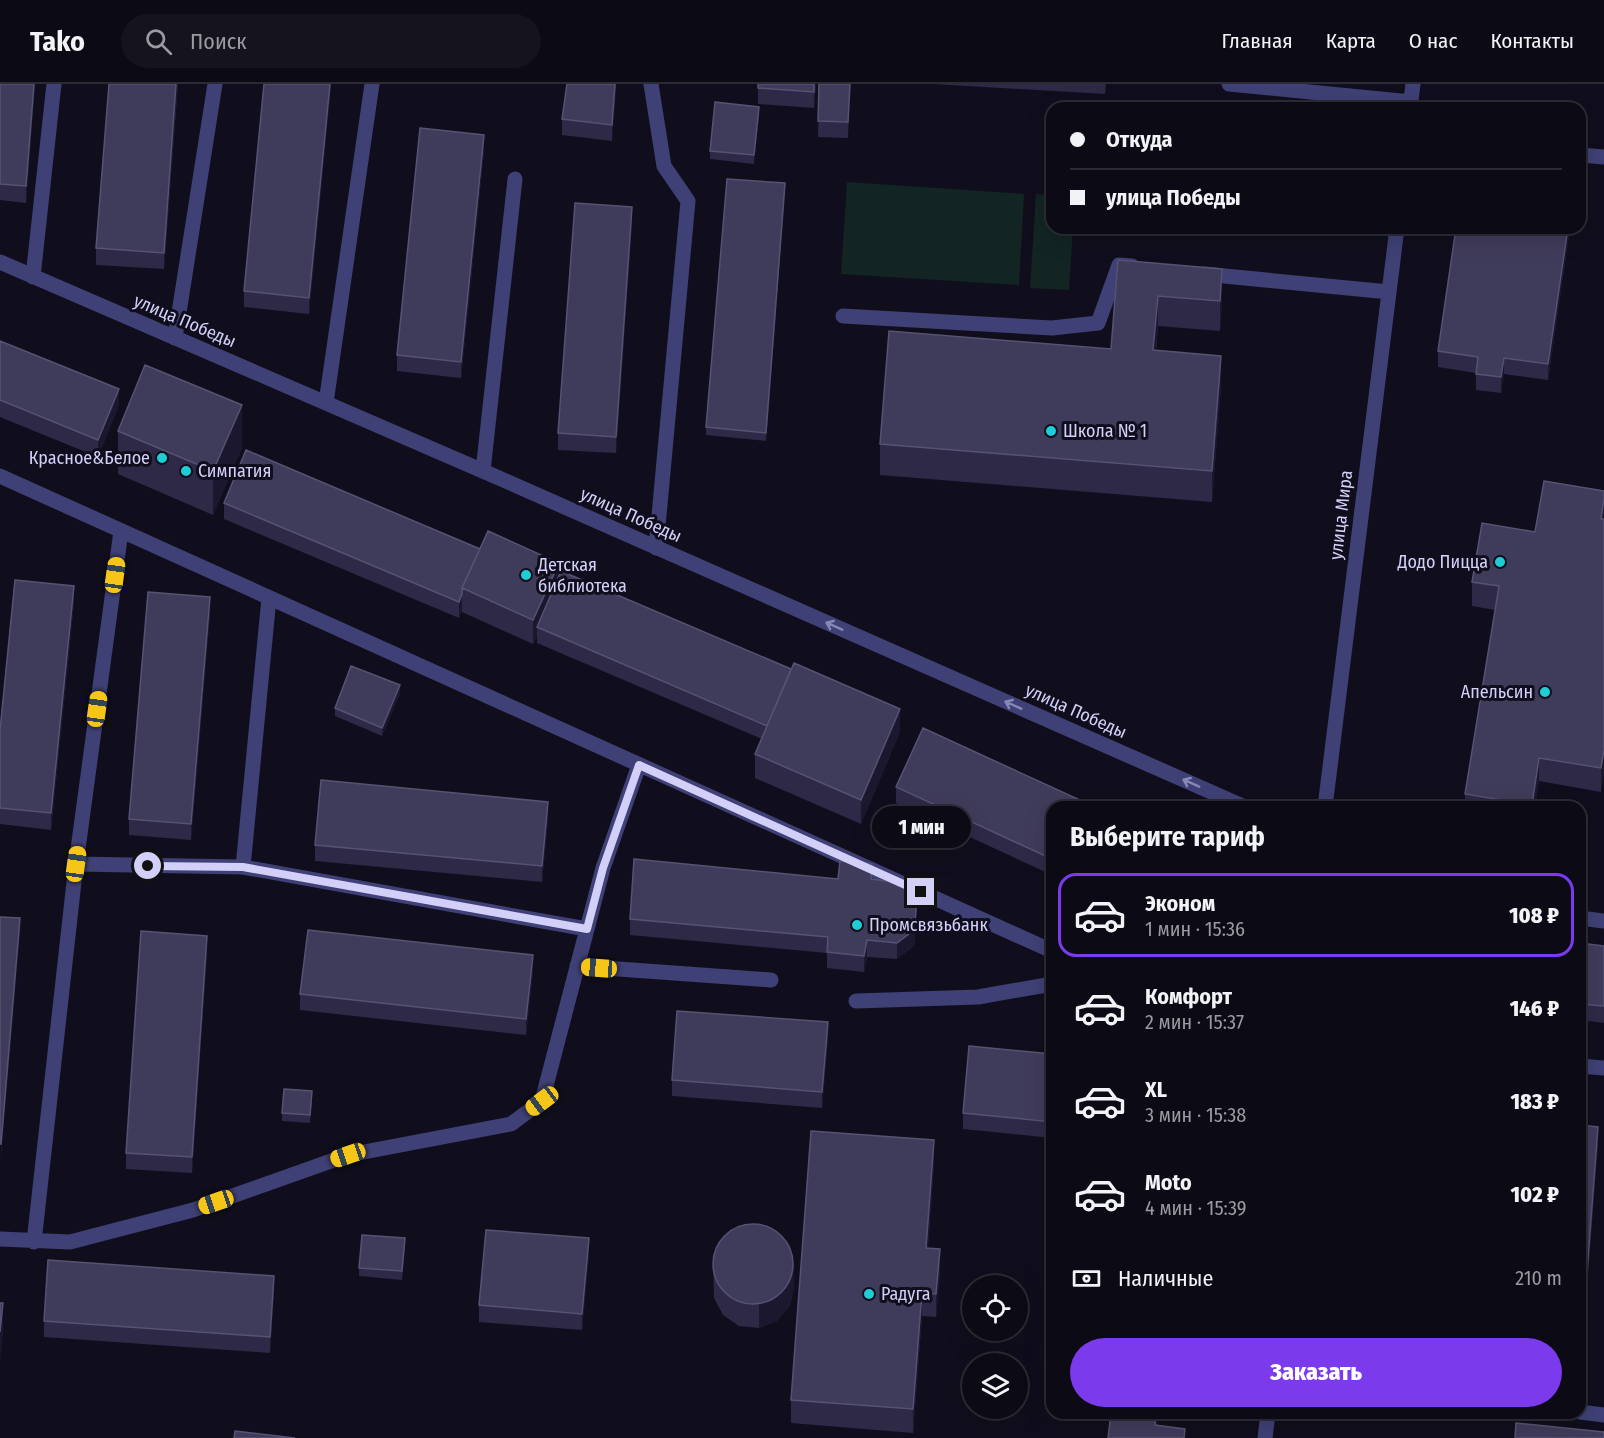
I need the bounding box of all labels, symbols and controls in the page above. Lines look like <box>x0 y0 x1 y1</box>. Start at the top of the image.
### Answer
search box <box>121 14 541 68</box>
text: Tako <box>30 25 85 58</box>
icon: search <box>142 25 175 58</box>
text: Поиск <box>190 28 246 55</box>
text: Главная <box>1222 28 1293 54</box>
text: Карта <box>1326 28 1376 54</box>
text: О нас <box>1409 28 1457 54</box>
text: Контакты <box>1490 28 1574 54</box>
text: Откуда <box>1106 126 1173 153</box>
text: улица Победы <box>1106 184 1241 211</box>
street label: улица Победы <box>131 290 239 352</box>
place label: Школа № 1 <box>1063 420 1147 442</box>
marker: Школа № 1 <box>1044 424 1058 438</box>
place label: Красное&Белое <box>29 447 150 469</box>
marker: Красное&Белое <box>155 451 169 465</box>
place label: Симпатия <box>198 460 271 482</box>
marker: Симпатия <box>179 464 193 478</box>
street label: улица Мира <box>1325 469 1357 561</box>
street label: улица Победы <box>577 483 685 547</box>
place label: Додо Пицца <box>1397 551 1488 573</box>
place label: Детская библиотека <box>537 554 627 597</box>
marker: Додо Пицца <box>1493 555 1507 569</box>
car <box>104 556 126 594</box>
marker: Детская библиотека <box>519 568 533 582</box>
one-way arrow <box>826 620 844 631</box>
street label: улица Победы <box>1022 679 1130 743</box>
place label: Апельсин <box>1461 681 1533 703</box>
marker: Апельсин <box>1538 685 1552 699</box>
car <box>86 690 108 728</box>
one-way arrow <box>1004 699 1022 710</box>
one-way arrow <box>1182 777 1200 788</box>
callout: 1 мин <box>872 805 970 847</box>
text: 1 мин <box>898 815 945 839</box>
text: Выберите тариф <box>1070 821 1265 853</box>
car <box>65 845 87 883</box>
route start <box>134 852 161 879</box>
route end <box>907 878 934 905</box>
icon: car <box>1073 888 1127 942</box>
text: Эконом <box>1145 890 1215 917</box>
text: 108 ₽ <box>1509 902 1559 929</box>
place label: Промсвязьбанк <box>869 914 988 936</box>
text: 1 мин · 15:36 <box>1145 917 1245 941</box>
marker: Промсвязьбанк <box>850 918 864 932</box>
car <box>580 958 618 978</box>
icon: car <box>1073 981 1127 1035</box>
text: Комфорт <box>1145 983 1232 1010</box>
text: 146 ₽ <box>1510 995 1559 1022</box>
text: 2 мин · 15:37 <box>1145 1010 1244 1034</box>
icon: car <box>1073 1074 1127 1128</box>
text: XL <box>1145 1076 1167 1103</box>
car <box>522 1083 562 1119</box>
text: 183 ₽ <box>1511 1088 1559 1115</box>
text: 3 мин · 15:38 <box>1145 1103 1246 1127</box>
car <box>328 1141 368 1169</box>
icon: car <box>1073 1167 1127 1221</box>
text: Moto <box>1145 1169 1192 1196</box>
text: 102 ₽ <box>1511 1181 1559 1208</box>
car <box>196 1188 236 1216</box>
text: 4 мин · 15:39 <box>1145 1196 1247 1220</box>
icon: cash <box>1070 1262 1103 1295</box>
text: Наличные <box>1118 1265 1213 1292</box>
text: 210 m <box>1515 1266 1562 1290</box>
map controls <box>962 1275 1028 1419</box>
button: locate <box>962 1275 1028 1341</box>
place label: Радуга <box>881 1283 931 1305</box>
marker: Радуга <box>862 1287 876 1301</box>
button: Заказать <box>1070 1338 1562 1407</box>
button: layers <box>962 1353 1028 1419</box>

